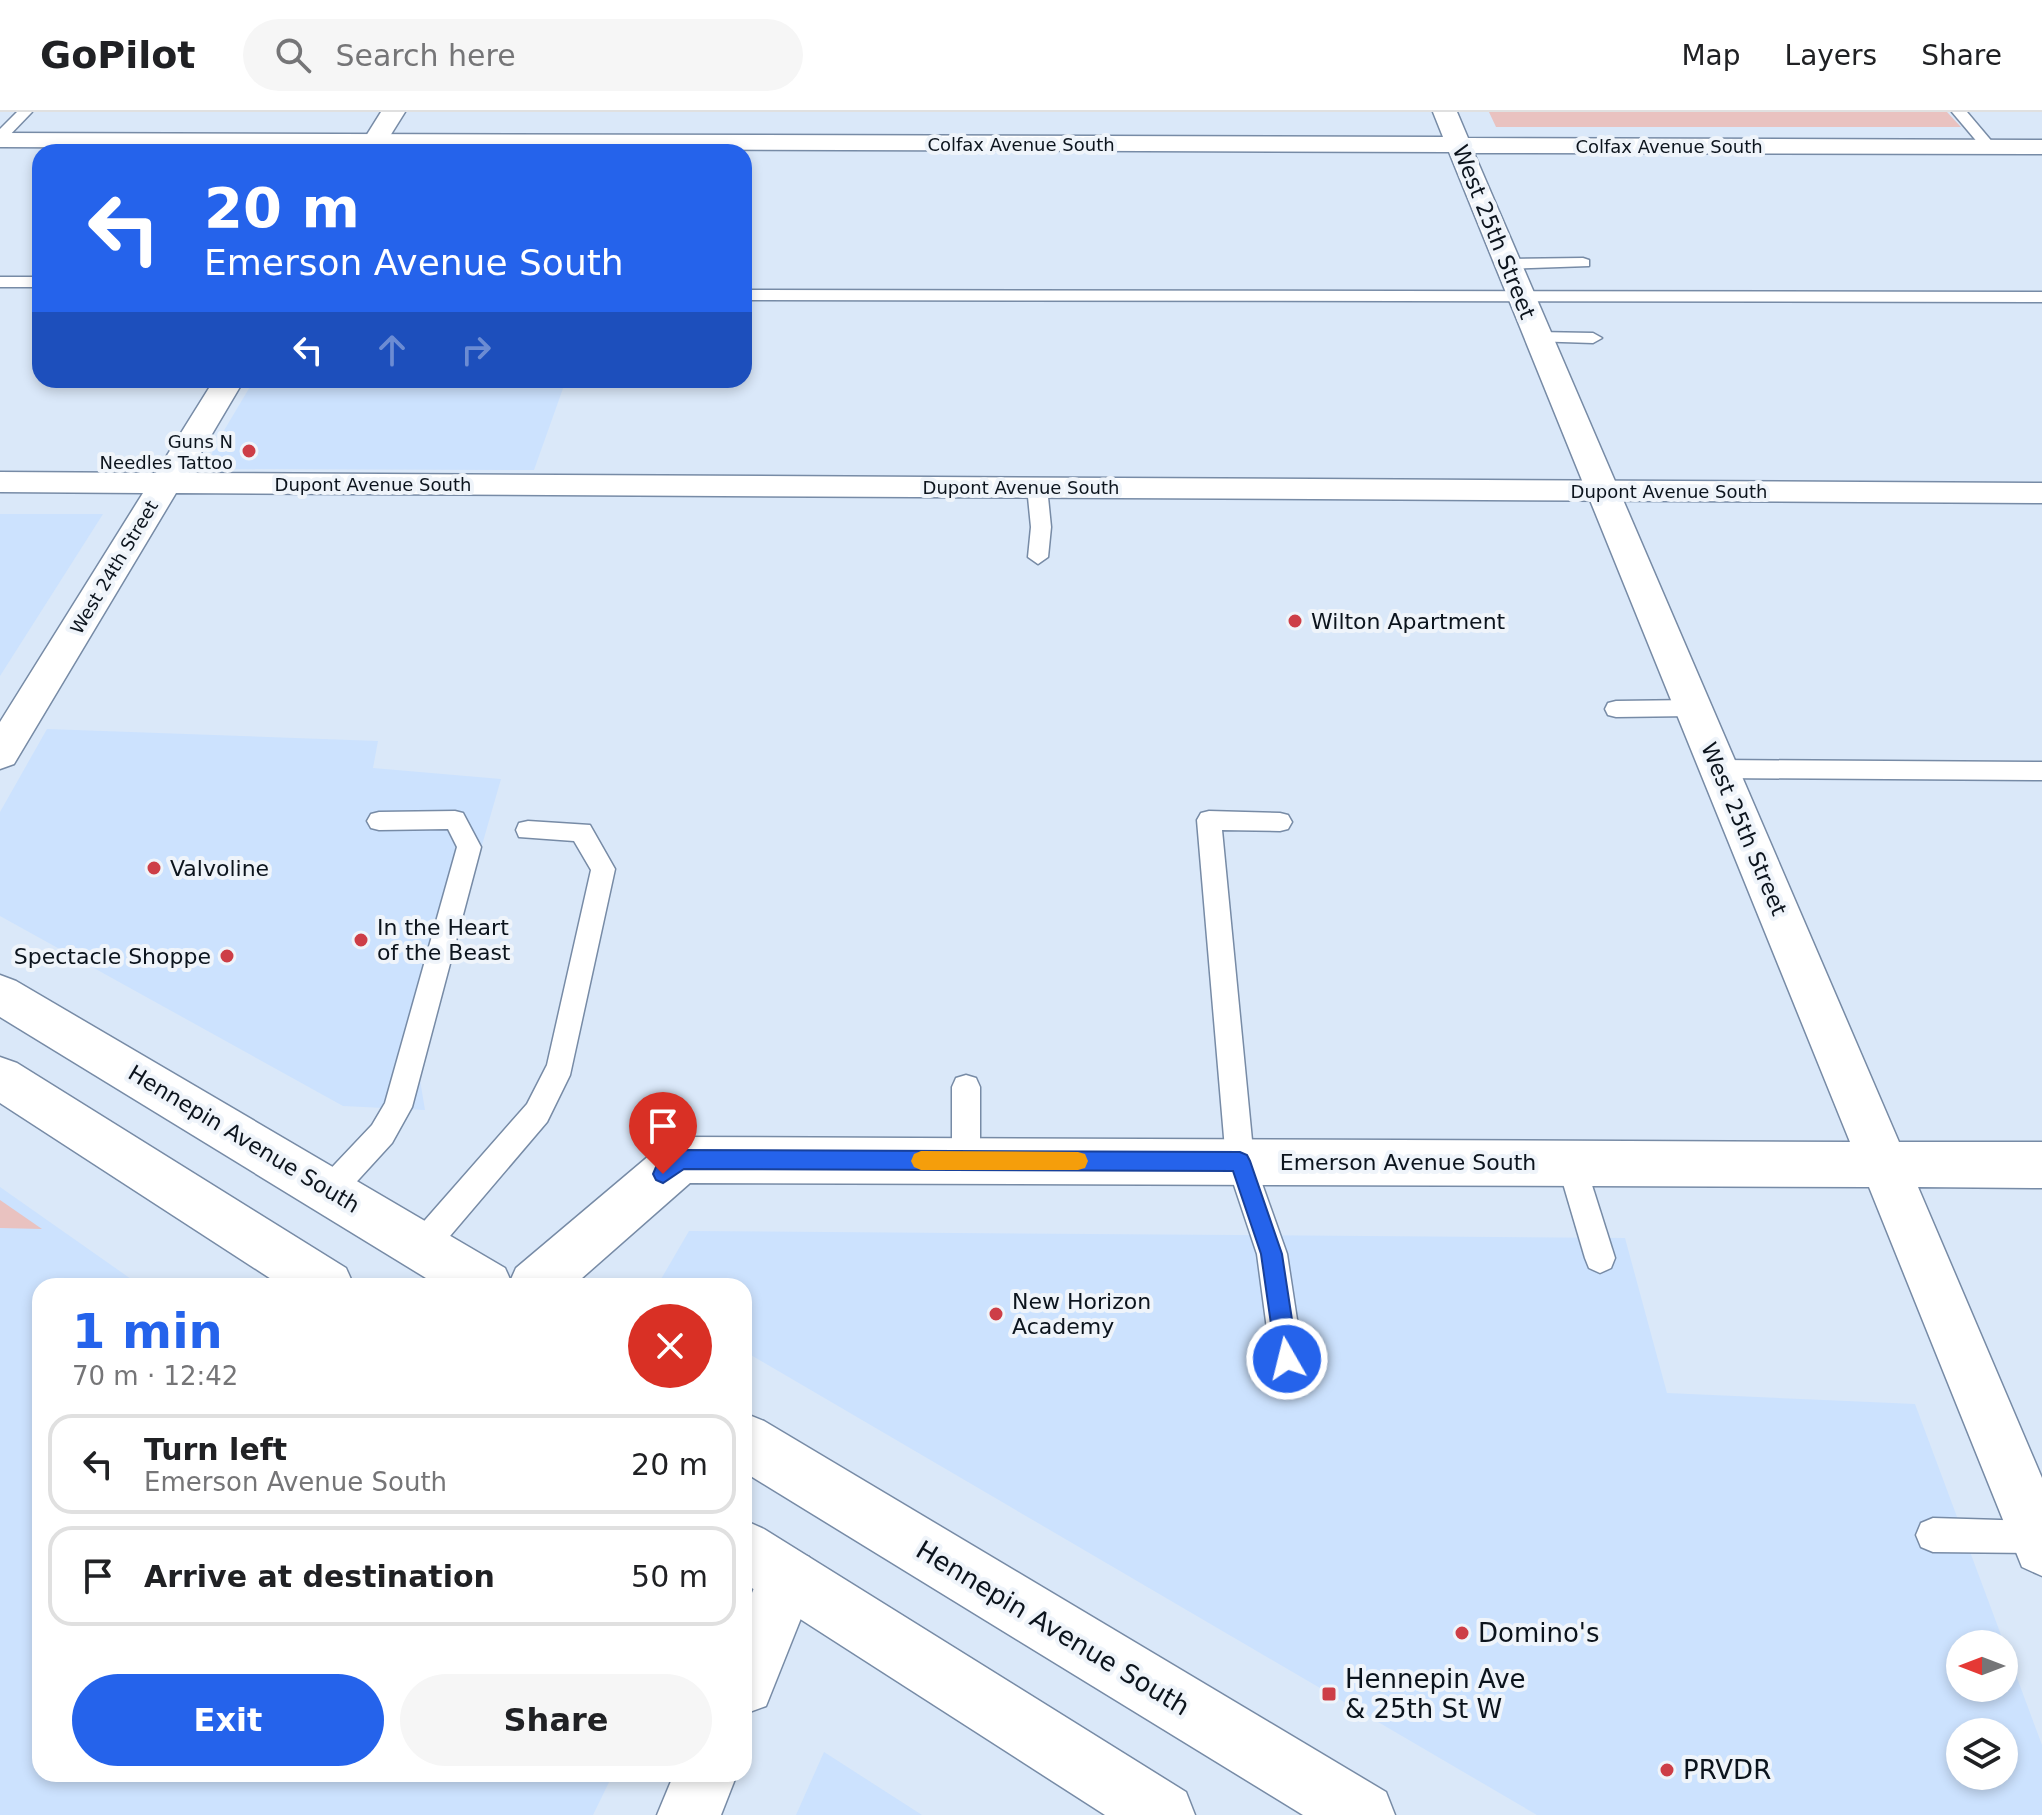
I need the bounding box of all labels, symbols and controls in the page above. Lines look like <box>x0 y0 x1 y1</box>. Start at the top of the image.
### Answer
search box <box>243 19 803 91</box>
text: GoPilot <box>40 33 195 77</box>
icon: search <box>271 33 315 77</box>
text: Search here <box>335 38 516 73</box>
text: Map <box>1681 39 1741 72</box>
text: Layers <box>1785 39 1877 72</box>
text: Share <box>1921 39 2002 72</box>
street label: Colfax Avenue South <box>927 134 1115 155</box>
street label: Colfax Avenue South <box>1575 136 1763 157</box>
street label: West 25th Street <box>1448 141 1540 323</box>
text: 20 m <box>204 175 360 240</box>
icon: left <box>72 176 176 280</box>
text: Emerson Avenue South <box>204 242 624 283</box>
icon: left <box>286 328 330 372</box>
icon: ahead <box>370 328 414 372</box>
icon: right <box>454 328 498 372</box>
place label: Guns N Needles Tattoo <box>100 431 233 473</box>
marker: Guns N Needles Tattoo <box>240 442 258 460</box>
street label: Dupont Avenue South <box>275 474 471 495</box>
street label: Dupont Avenue South <box>923 477 1119 498</box>
street label: Dupont Avenue South <box>1571 481 1767 502</box>
street label: West 24th Street <box>66 497 162 637</box>
place label: Wilton Apartment <box>1311 609 1506 634</box>
marker: Wilton Apartment <box>1286 612 1304 630</box>
street label: West 25th Street <box>1696 739 1792 920</box>
place label: Valvoline <box>170 856 269 881</box>
marker: Valvoline <box>145 859 163 877</box>
place label: In the Heart of the Beast <box>377 915 511 965</box>
marker: In the Heart of the Beast <box>352 931 370 949</box>
place label: Spectacle Shoppe <box>14 944 211 969</box>
marker: Spectacle Shoppe <box>218 947 236 965</box>
street label: Hennepin Avenue South <box>124 1060 364 1218</box>
pin <box>629 1092 697 1174</box>
icon: arrive <box>641 1104 685 1148</box>
street label: Emerson Avenue South <box>1280 1150 1536 1175</box>
place label: New Horizon Academy <box>1012 1289 1151 1339</box>
text: 1 min <box>72 1303 223 1359</box>
button: close <box>628 1304 712 1388</box>
marker: New Horizon Academy <box>987 1305 1005 1323</box>
position arrow <box>1245 1317 1329 1401</box>
text: 70 m · 12:42 <box>72 1361 238 1391</box>
text: Turn left <box>144 1432 287 1467</box>
icon: left <box>76 1442 120 1486</box>
text: 20 m <box>631 1447 708 1482</box>
text: Emerson Avenue South <box>144 1467 447 1497</box>
street label: Hennepin Avenue South <box>911 1534 1195 1722</box>
icon: arrive <box>76 1554 120 1598</box>
text: Arrive at destination <box>144 1559 495 1594</box>
text: 50 m <box>631 1559 708 1594</box>
place label: Domino's <box>1478 1618 1600 1648</box>
marker: Domino's <box>1453 1624 1471 1642</box>
north arrow <box>1946 1630 2018 1702</box>
map controls <box>1946 1630 2018 1790</box>
place label: Hennepin Ave & 25th St W <box>1345 1664 1526 1724</box>
button: Exit <box>72 1674 384 1766</box>
button: Share <box>400 1674 712 1766</box>
marker: Hennepin Ave & 25th St W <box>1320 1685 1338 1703</box>
button: layers <box>1946 1718 2018 1790</box>
place label: PRVDR <box>1683 1755 1771 1785</box>
marker: PRVDR <box>1658 1761 1676 1779</box>

